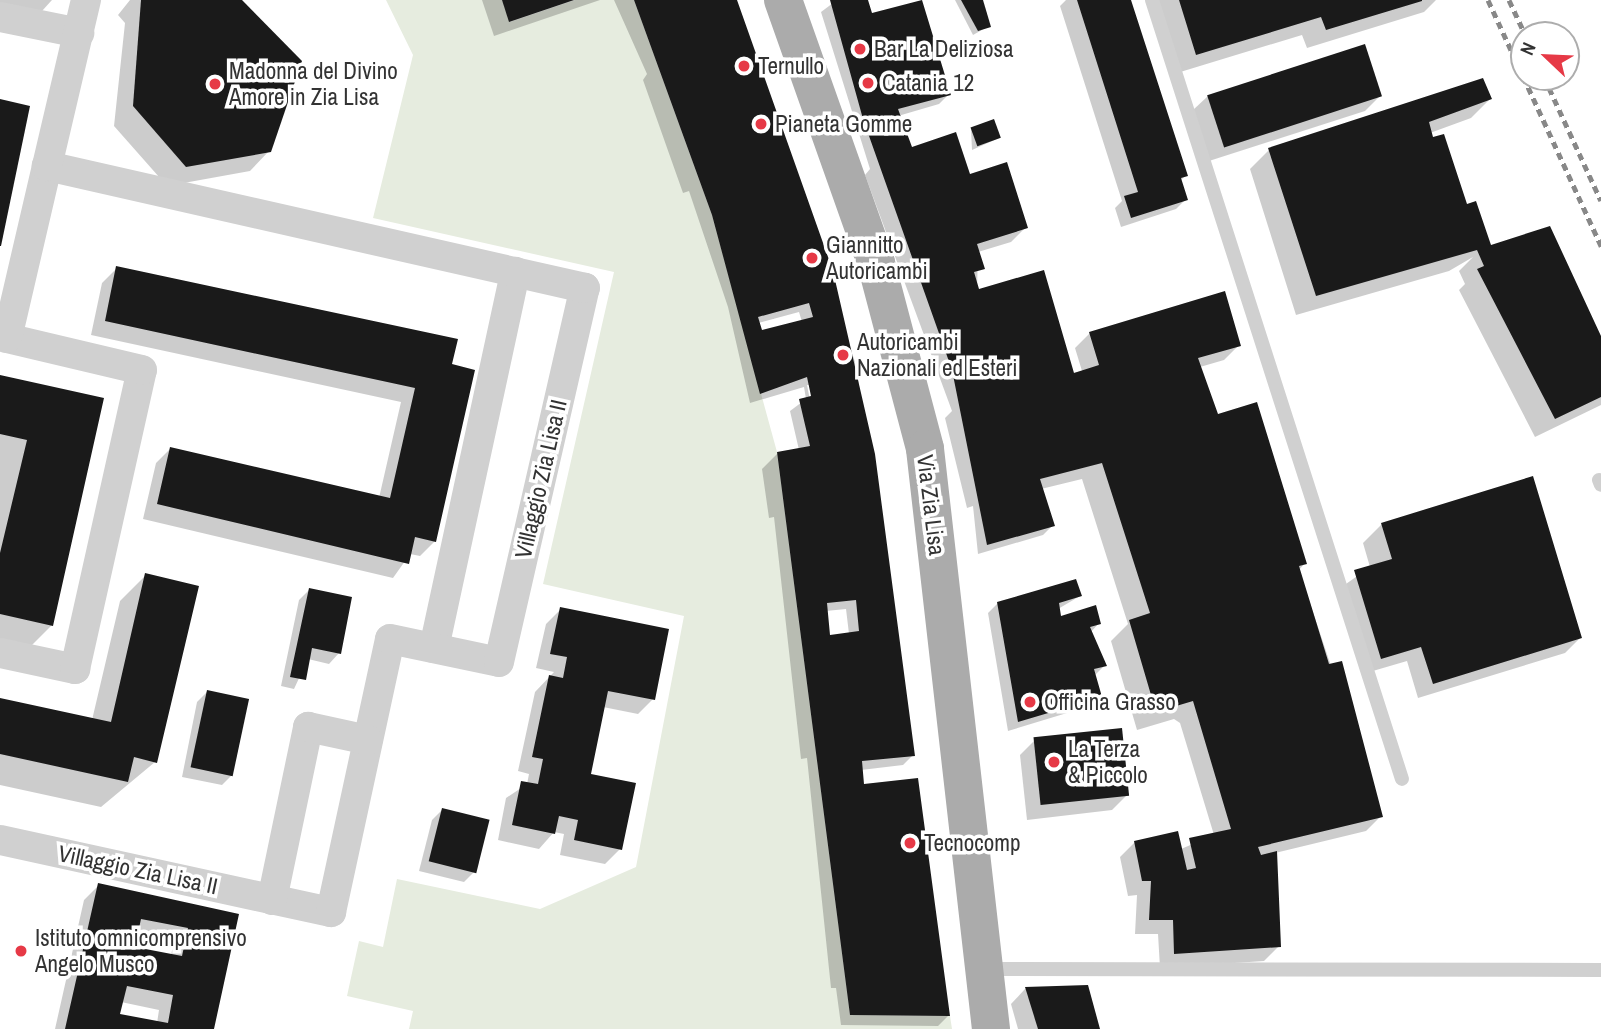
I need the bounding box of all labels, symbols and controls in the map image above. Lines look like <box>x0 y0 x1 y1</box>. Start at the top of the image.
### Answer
north arrow <box>1510 21 1580 91</box>
place label: Bar La Deliziosa <box>874 35 1013 63</box>
text: N <box>1513 38 1542 59</box>
marker: Bar La Deliziosa <box>852 41 868 57</box>
place label: Ternullo <box>758 52 824 80</box>
place label: Madonna del Divino Amore in Zia Lisa <box>229 57 398 111</box>
marker: Ternullo <box>736 58 752 74</box>
place label: Catania 12 <box>882 69 974 97</box>
marker: Catania 12 <box>860 75 876 91</box>
marker: Madonna del Divino Amore in Zia Lisa <box>207 76 223 92</box>
place label: Pianeta Gomme <box>775 110 912 138</box>
marker: Pianeta Gomme <box>753 116 769 132</box>
place label: Giannitto Autoricambi <box>826 231 928 285</box>
marker: Giannitto Autoricambi <box>804 250 820 266</box>
place label: Autoricambi Nazionali ed Esteri <box>857 328 1017 382</box>
marker: Autoricambi Nazionali ed Esteri <box>835 347 851 363</box>
street label: Villaggio Zia Lisa II <box>509 397 573 561</box>
street label: Via Zia Lisa <box>911 453 951 557</box>
place label: Officina Grasso <box>1044 688 1176 716</box>
marker: Officina Grasso <box>1022 694 1038 710</box>
place label: La Terza & Piccolo <box>1068 735 1148 789</box>
marker: La Terza & Piccolo <box>1046 754 1062 770</box>
place label: Tecnocomp <box>924 829 1020 857</box>
marker: Tecnocomp <box>902 835 918 851</box>
street label: Villaggio Zia Lisa II <box>56 840 220 900</box>
place label: Istituto omnicomprensivo Angelo Musco <box>35 924 247 978</box>
marker: Istituto omnicomprensivo Angelo Musco <box>13 943 29 959</box>

